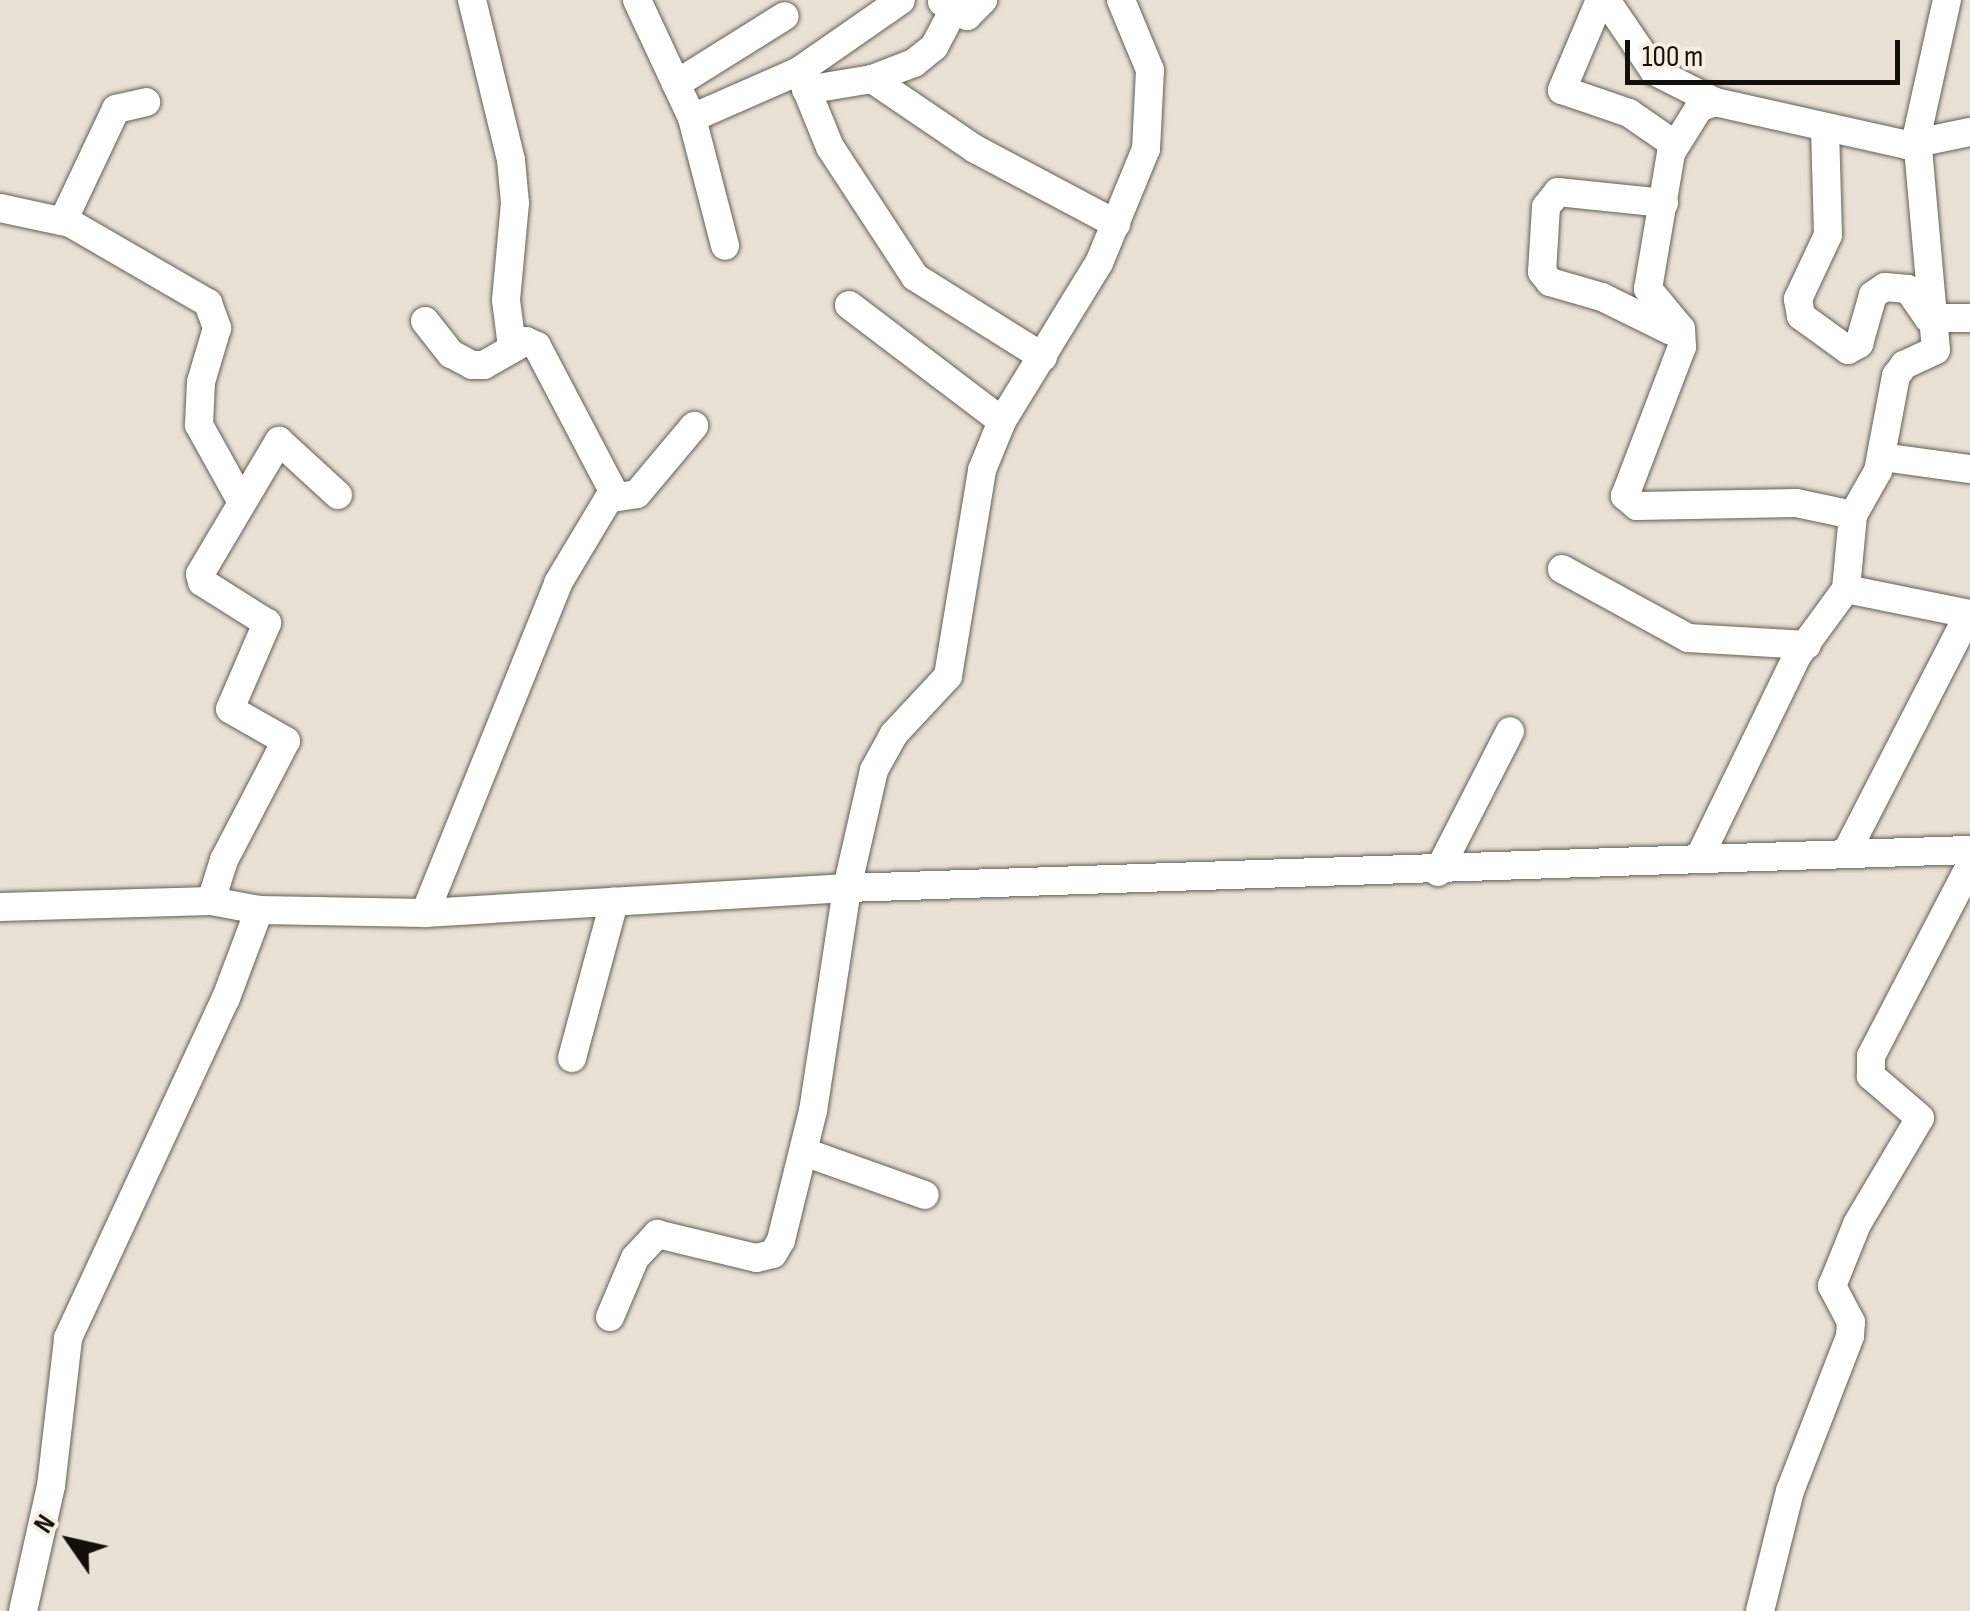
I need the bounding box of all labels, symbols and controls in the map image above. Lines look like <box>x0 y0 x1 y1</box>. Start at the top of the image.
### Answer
scale bar <box>1630 20 1905 82</box>
text: 100 m <box>1642 39 1703 75</box>
north arrow <box>20 1491 120 1591</box>
text: N <box>27 1509 63 1539</box>

